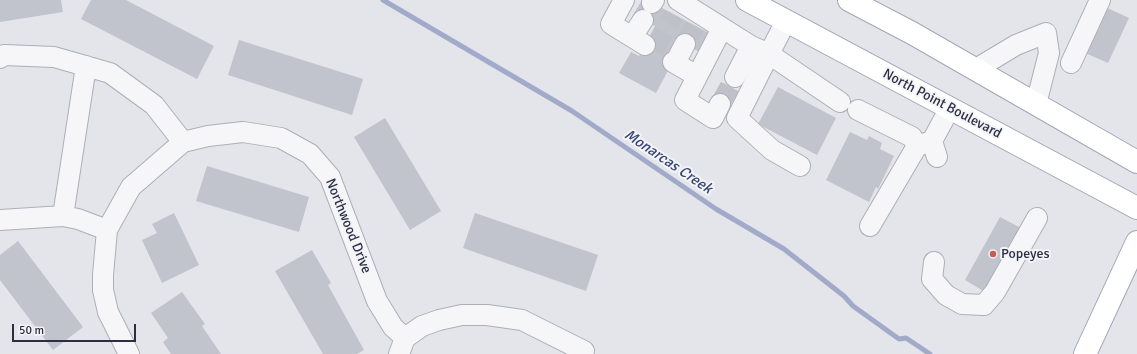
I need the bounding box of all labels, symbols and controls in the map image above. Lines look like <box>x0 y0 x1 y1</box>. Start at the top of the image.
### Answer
street label: North Point Boulevard <box>880 66 1004 142</box>
water label: Monarcas Creek <box>621 126 715 198</box>
street label: Northwood Drive <box>321 176 375 276</box>
place label: Popeyes <box>1001 246 1050 262</box>
marker: Popeyes <box>988 249 998 259</box>
scale bar <box>14 316 138 342</box>
text: 50 m <box>19 323 44 338</box>

